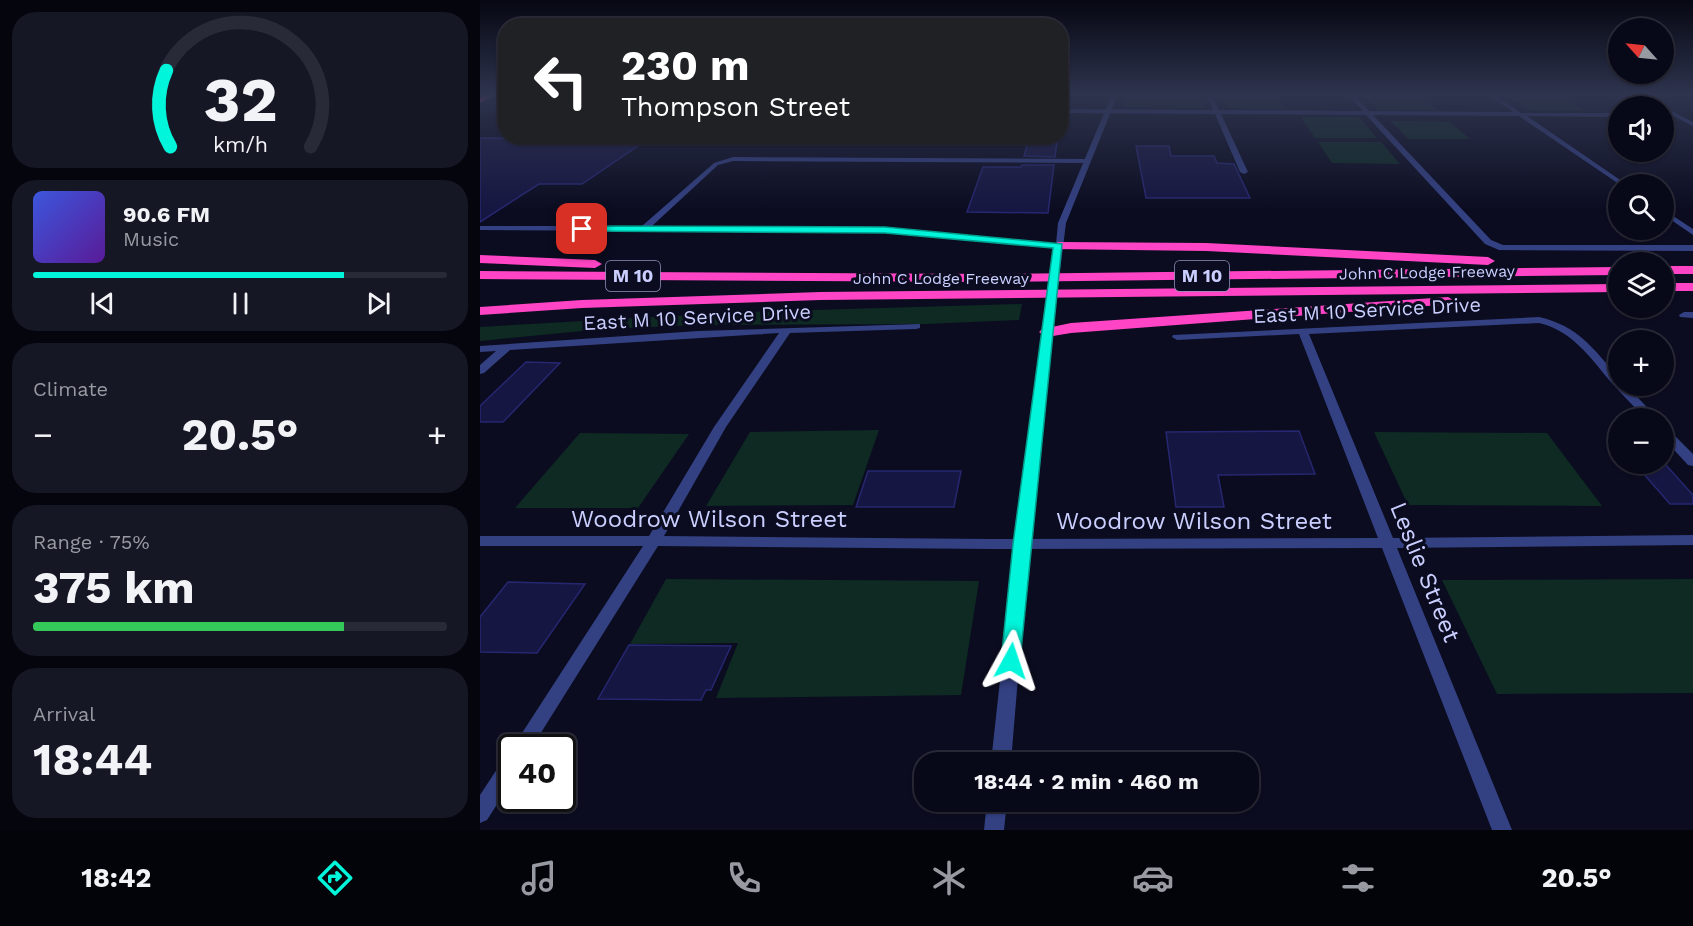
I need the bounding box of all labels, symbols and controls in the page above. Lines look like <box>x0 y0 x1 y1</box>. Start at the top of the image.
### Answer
north arrow <box>1608 18 1674 84</box>
map controls <box>1608 18 1674 474</box>
text: 230 m <box>621 41 750 90</box>
icon: left <box>522 42 600 120</box>
text: 32 <box>203 63 277 136</box>
text: Thompson Street <box>621 91 850 123</box>
button: sound <box>1608 96 1674 162</box>
text: km/h <box>212 132 268 157</box>
button: search <box>1608 174 1674 240</box>
text: 90.6 FM <box>123 202 210 227</box>
pin <box>556 203 607 254</box>
icon: arrive <box>565 212 598 245</box>
text: Music <box>123 227 179 251</box>
button: layers <box>1608 252 1674 318</box>
road number: M 10 <box>606 261 660 291</box>
road number: M 10 <box>1175 261 1229 291</box>
street label: John C Lodge Freeway <box>1339 261 1516 284</box>
street label: John C Lodge Freeway <box>853 269 1030 288</box>
icon: previous <box>86 287 119 320</box>
icon: pause <box>224 287 257 320</box>
icon: next <box>362 287 395 320</box>
street label: East M 10 Service Drive <box>1253 292 1481 328</box>
street label: East M 10 Service Drive <box>583 299 811 335</box>
button: + <box>1608 330 1674 396</box>
text: Climate <box>33 377 108 401</box>
text: 20.5° <box>182 408 298 461</box>
button: − <box>1608 408 1674 474</box>
text: − <box>33 415 53 454</box>
text: + <box>427 415 447 454</box>
street label: Leslie Street <box>1384 498 1466 646</box>
street label: Woodrow Wilson Street <box>571 505 847 533</box>
street label: Woodrow Wilson Street <box>1056 507 1332 535</box>
text: Range · 75% <box>33 530 150 554</box>
text: 375 km <box>33 561 195 614</box>
position arrow <box>979 629 1043 693</box>
text: Arrival <box>33 702 95 726</box>
text: 18:44 <box>33 733 152 786</box>
speed limit sign: 40 <box>498 734 576 812</box>
text: 18:44 · 2 min · 460 m <box>974 769 1199 794</box>
icon: directions <box>314 857 356 899</box>
icon: music <box>518 857 560 899</box>
icon: phone <box>723 857 765 899</box>
icon: climate <box>928 857 970 899</box>
icon: car <box>1132 857 1174 899</box>
icon: filters <box>1337 857 1379 899</box>
text: 18:42 <box>81 862 151 894</box>
text: 20.5° <box>1542 862 1612 894</box>

